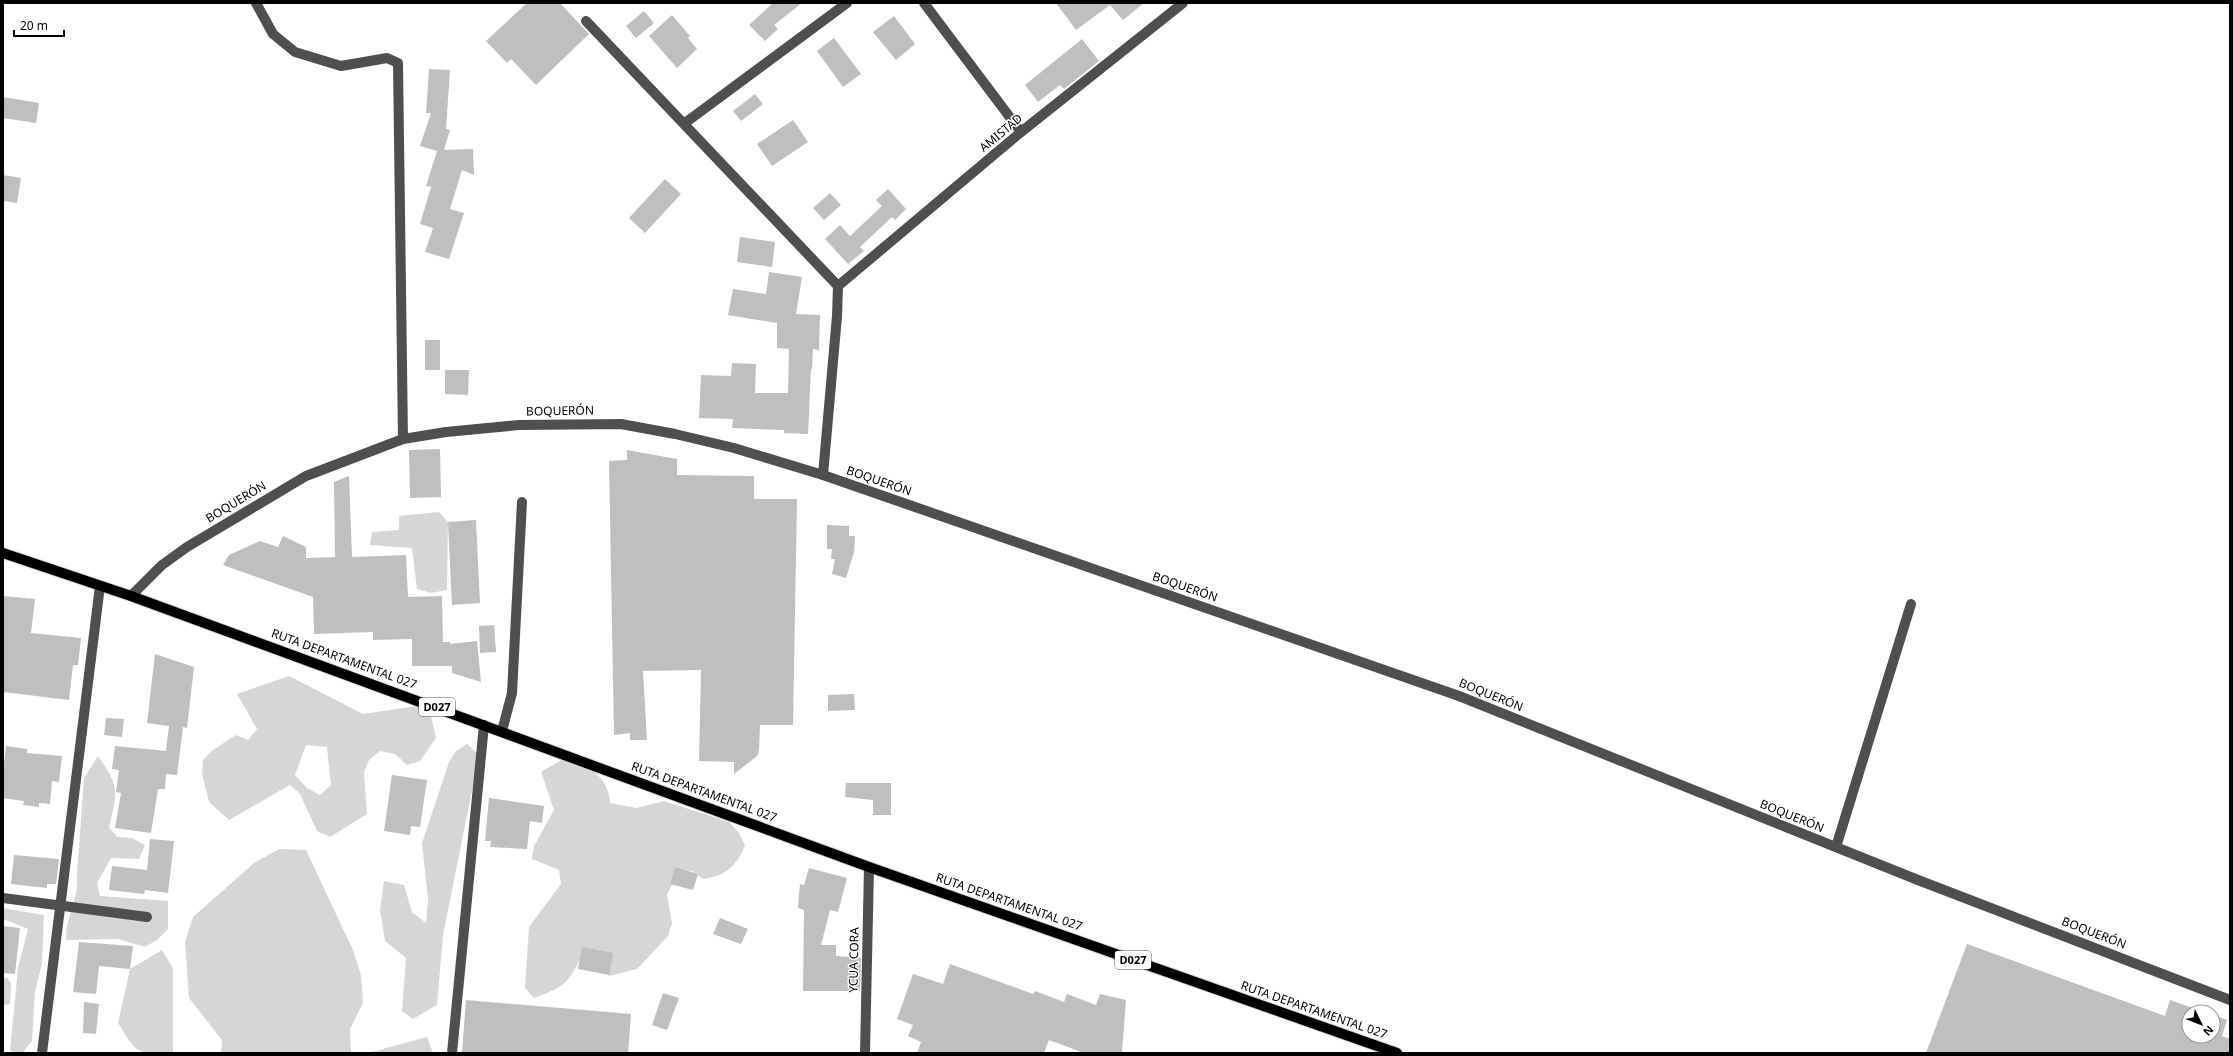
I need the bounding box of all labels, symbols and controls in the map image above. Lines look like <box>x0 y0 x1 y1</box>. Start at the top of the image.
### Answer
scale bar <box>14 12 64 38</box>
text: 20 m <box>20 17 48 34</box>
street label: AMISTAD <box>976 109 1026 156</box>
street label: BOQUERÓN <box>526 401 594 420</box>
street label: BOQUERÓN <box>844 461 914 500</box>
street label: BOQUERÓN <box>202 477 269 526</box>
street label: BOQUERÓN <box>1150 567 1220 606</box>
street label: RUTA DEPARTAMENTAL 027 <box>269 624 419 693</box>
street label: BOQUERÓN <box>1457 674 1526 715</box>
road number: D027 <box>419 698 455 716</box>
street label: RUTA DEPARTAMENTAL 027 <box>629 757 779 826</box>
street label: BOQUERÓN <box>1758 795 1827 836</box>
street label: RUTA DEPARTAMENTAL 027 <box>934 868 1085 935</box>
street label: BOQUERÓN <box>2059 912 2129 953</box>
street label: YCUA CORA <box>844 927 863 993</box>
road number: D027 <box>1115 951 1151 969</box>
street label: RUTA DEPARTAMENTAL 027 <box>1239 976 1390 1043</box>
north arrow <box>2181 1004 2221 1044</box>
text: N <box>2200 1023 2217 1040</box>

